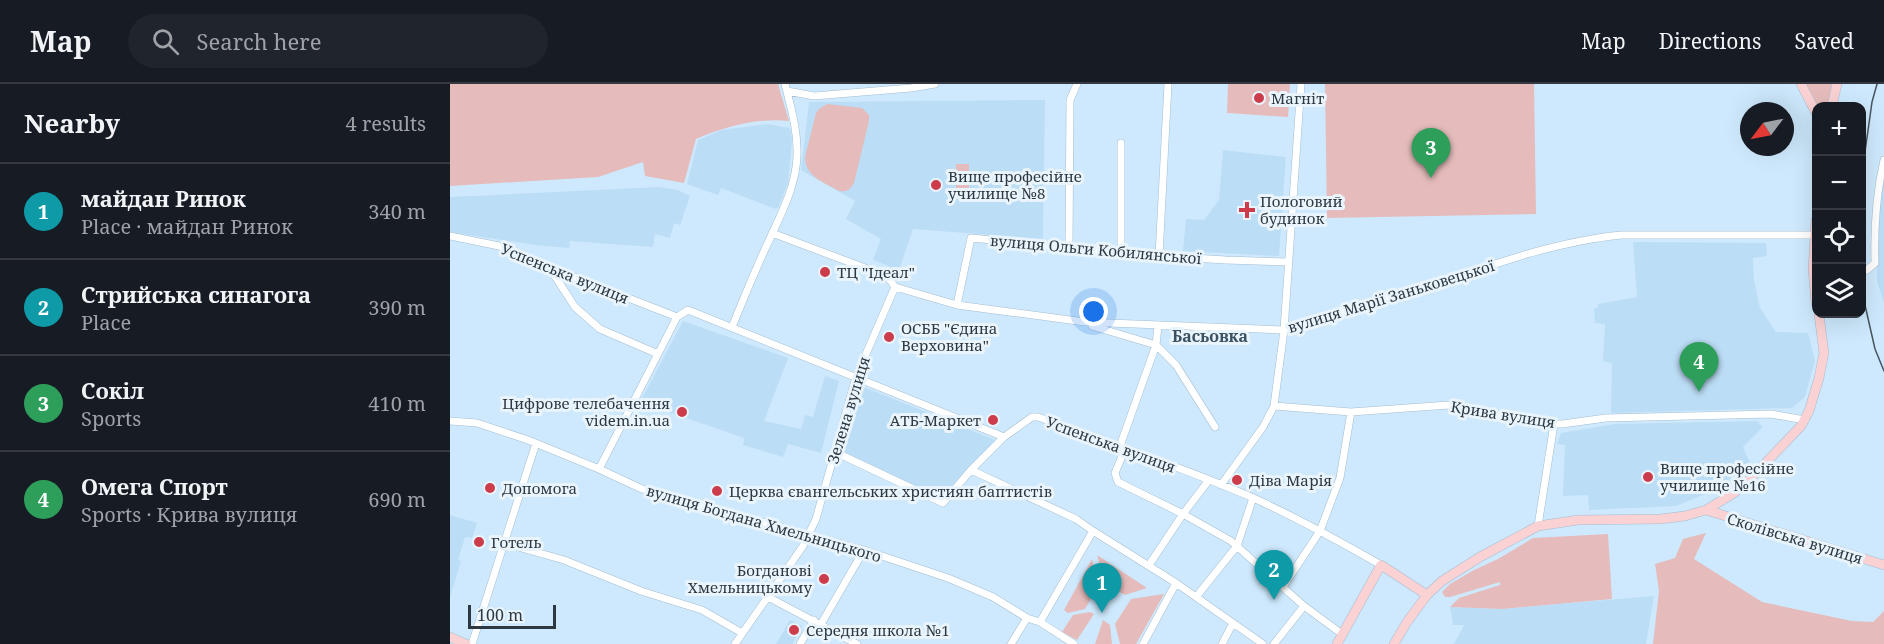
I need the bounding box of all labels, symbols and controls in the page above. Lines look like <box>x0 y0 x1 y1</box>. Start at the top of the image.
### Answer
search box <box>128 14 548 68</box>
text: Map <box>30 22 92 60</box>
icon: search <box>149 25 182 58</box>
text: Search here <box>197 26 321 56</box>
text: Map <box>1581 27 1626 55</box>
text: Directions <box>1659 27 1761 55</box>
text: Saved <box>1794 27 1854 55</box>
place label: Магніт <box>1271 88 1324 108</box>
marker: Магніт <box>1252 91 1266 105</box>
north arrow <box>1740 102 1794 156</box>
map controls <box>1812 102 1866 318</box>
button: + <box>1812 102 1866 156</box>
text: Nearby <box>24 105 120 141</box>
text: 4 results <box>346 110 426 137</box>
pin: 3 <box>1412 128 1450 178</box>
button: − <box>1812 156 1866 210</box>
place label: Вище професійне училище №8 <box>948 166 1082 203</box>
marker: Вище професійне училище №8 <box>929 178 943 192</box>
text: майдан Ринок <box>81 183 246 213</box>
place label: Пологовий будинок <box>1260 191 1343 228</box>
text: 1 <box>38 198 49 225</box>
text: 340 m <box>368 198 426 225</box>
marker: Пологовий будинок <box>1238 201 1256 219</box>
button: locate <box>1812 210 1866 264</box>
text: Place · майдан Ринок <box>81 213 293 240</box>
street label: вулиця Ольги Кобилянської <box>990 230 1202 268</box>
street label: Успенська вулиця <box>498 238 632 308</box>
street label: вулиця Марії Заньковецької <box>1285 255 1497 337</box>
place label: ТЦ "Ідеал" <box>837 262 915 282</box>
button: layers <box>1812 264 1866 318</box>
marker: ТЦ "Ідеал" <box>818 265 832 279</box>
text: Стрийська синагога <box>81 279 311 309</box>
text: 2 <box>38 294 49 321</box>
text: 390 m <box>368 294 426 321</box>
your location <box>1079 297 1108 326</box>
text: Place <box>81 309 131 336</box>
place label: ОСББ "Єдина Верховина" <box>901 318 997 355</box>
district label: Басьовка <box>1172 325 1248 347</box>
marker: ОСББ "Єдина Верховина" <box>882 330 896 344</box>
pin: 4 <box>1680 342 1718 392</box>
street label: Зелена вулиця <box>822 354 874 466</box>
text: Сокіл <box>81 375 144 405</box>
text: 3 <box>38 390 49 417</box>
text: 410 m <box>368 390 426 417</box>
place label: Цифрове телебачення videm.in.ua <box>502 393 670 430</box>
street label: Крива вулиця <box>1449 396 1557 432</box>
text: Sports <box>81 405 141 432</box>
marker: Цифрове телебачення videm.in.ua <box>675 405 689 419</box>
place label: АТБ-Маркет <box>890 410 981 430</box>
street label: Успенська вулиця <box>1043 411 1179 477</box>
marker: АТБ-Маркет <box>986 413 1000 427</box>
place label: Вище професійне училище №16 <box>1660 458 1794 495</box>
place label: Діва Марія <box>1249 470 1332 490</box>
marker: Вище професійне училище №16 <box>1641 470 1655 484</box>
text: Омега Спорт <box>81 471 228 501</box>
marker: Діва Марія <box>1230 473 1244 487</box>
place label: Допомога <box>502 478 577 498</box>
street label: вулиця Богдана Хмельницького <box>644 480 884 566</box>
marker: Допомога <box>483 481 497 495</box>
place label: Церква євангельських християн баптистів <box>729 481 1052 501</box>
marker: Церква євангельських християн баптистів <box>710 484 724 498</box>
text: 4 <box>38 486 49 513</box>
text: 690 m <box>368 486 426 513</box>
text: Sports · Крива вулиця <box>81 501 297 528</box>
street label: Сколівська вулиця <box>1725 508 1865 568</box>
place label: Готель <box>491 532 541 552</box>
marker: Готель <box>472 535 486 549</box>
pin: 2 <box>1254 550 1294 600</box>
place label: Богданові Хмельницькому <box>688 560 812 597</box>
pin: 1 <box>1082 564 1122 613</box>
marker: Богданові Хмельницькому <box>817 572 831 586</box>
scale bar <box>468 602 556 630</box>
text: 100 m <box>477 604 523 626</box>
place label: Середня школа №1 <box>806 620 950 640</box>
marker: Середня школа №1 <box>787 623 801 637</box>

